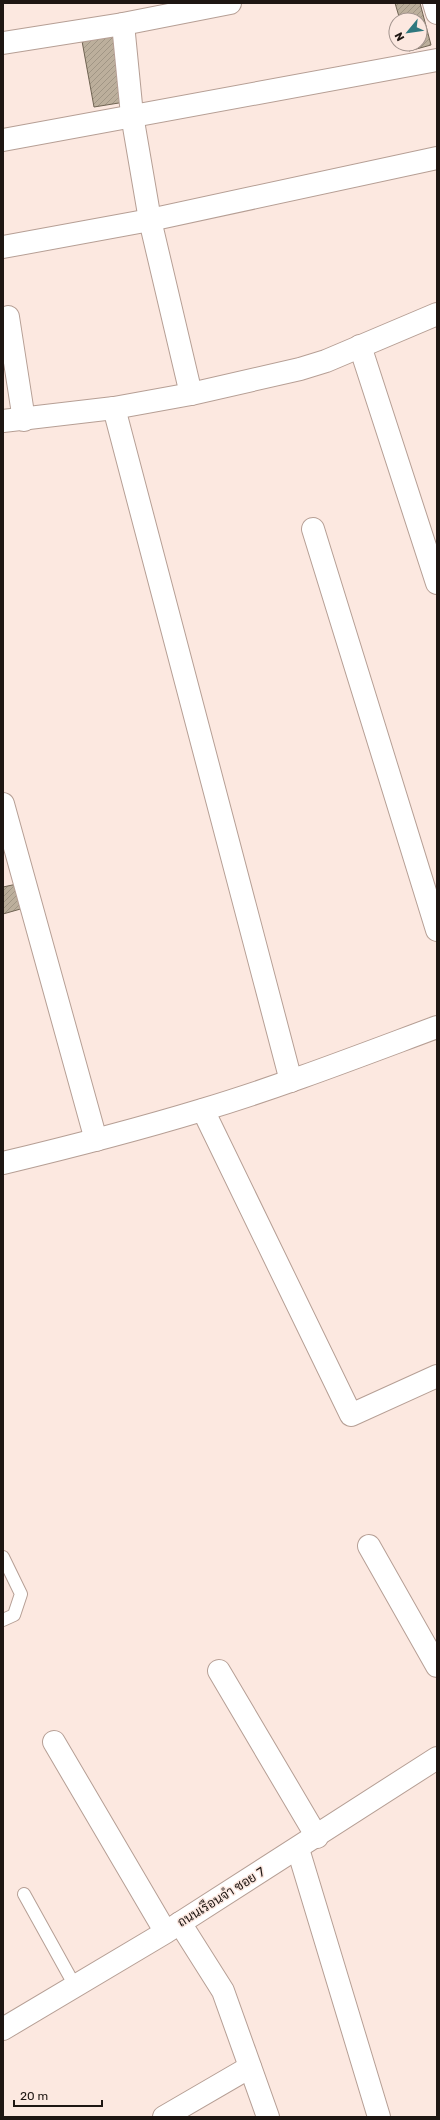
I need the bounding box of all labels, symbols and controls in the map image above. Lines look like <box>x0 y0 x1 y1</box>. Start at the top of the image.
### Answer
north arrow <box>388 12 428 52</box>
text: N <box>392 30 407 43</box>
street label: ถนนเรือนจำ ซอย 7 <box>174 1862 268 1930</box>
scale bar <box>14 2082 102 2108</box>
text: 20 m <box>20 2089 48 2103</box>

